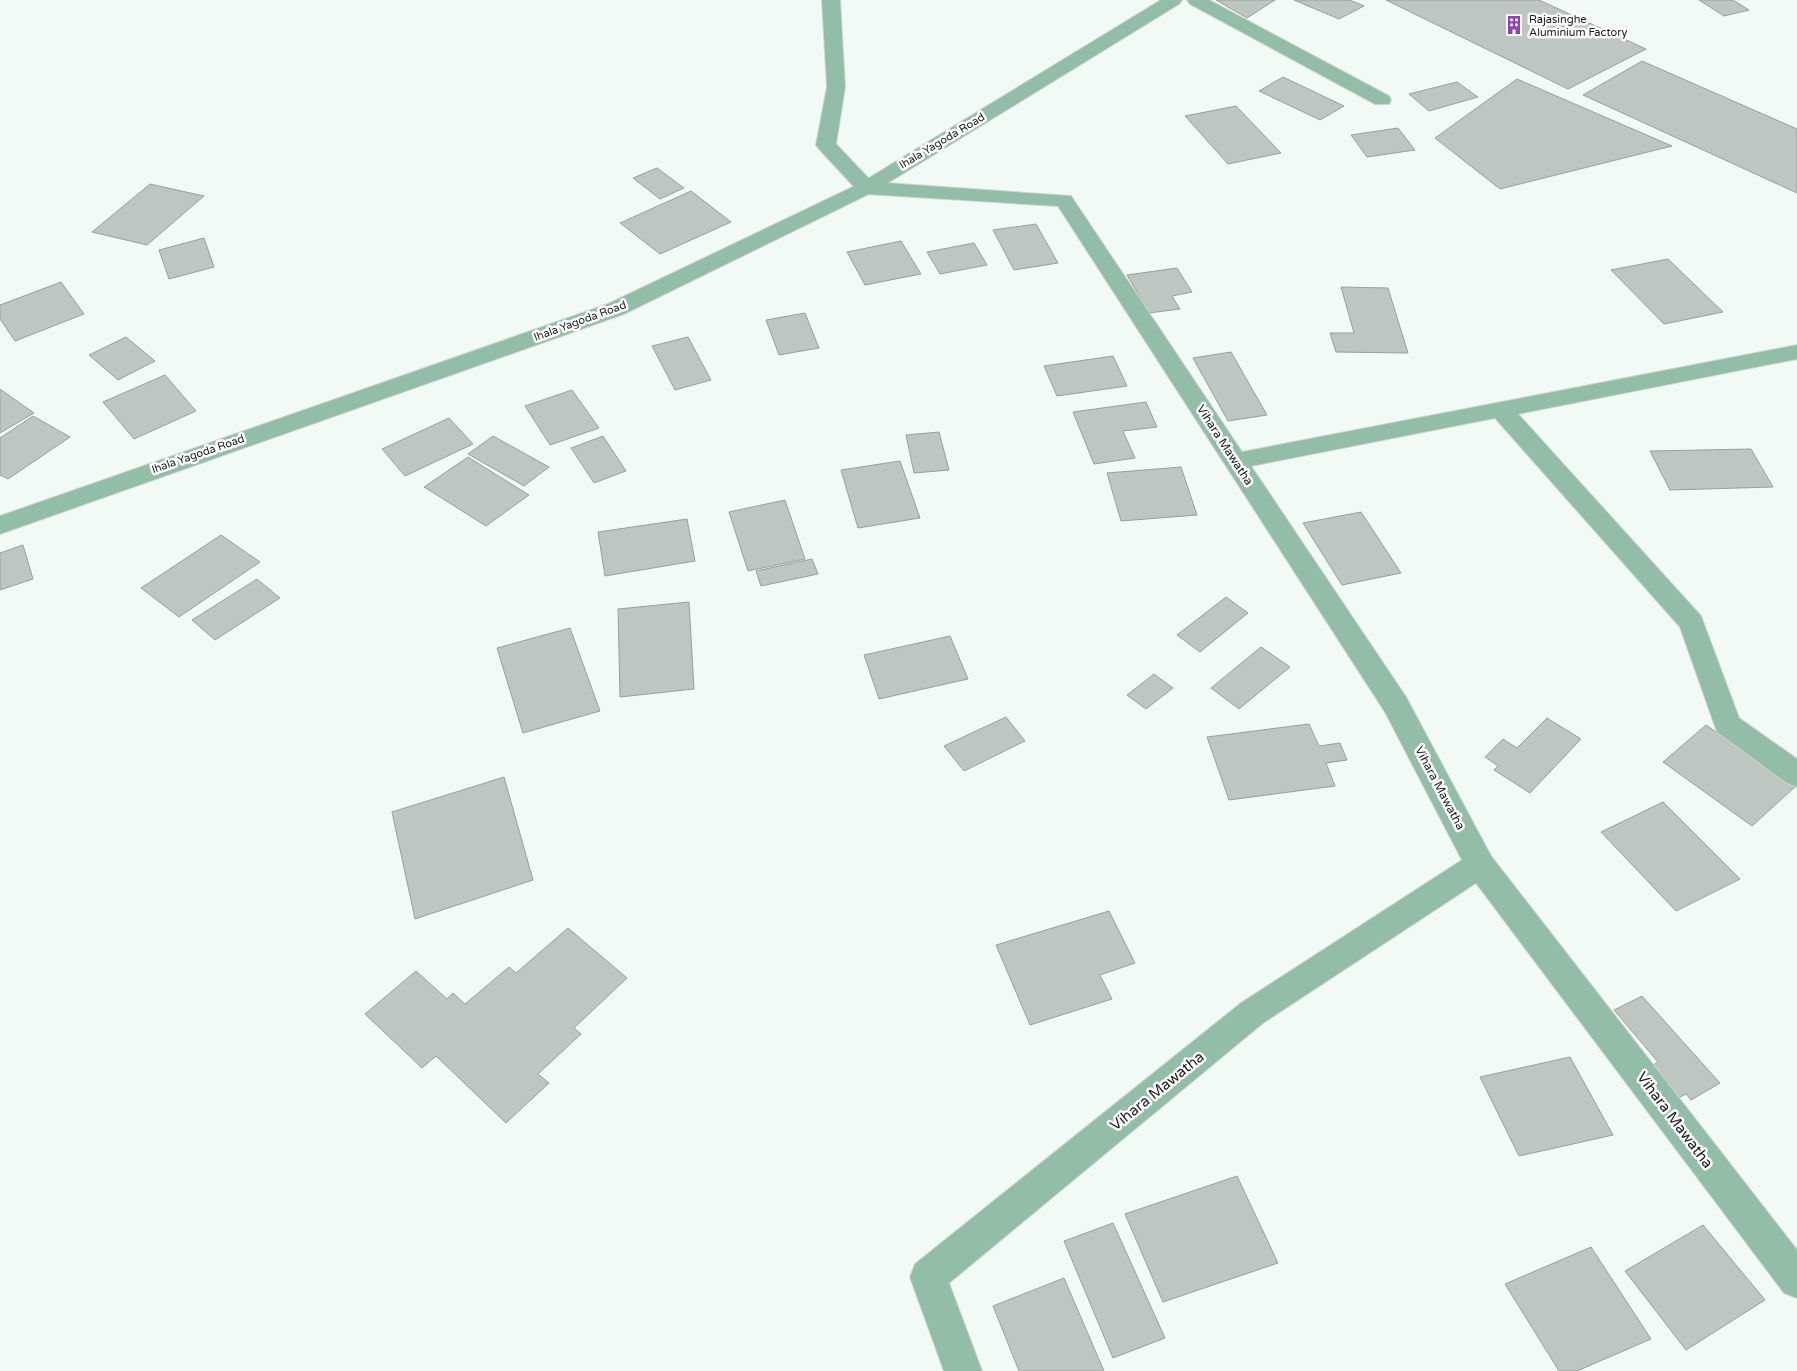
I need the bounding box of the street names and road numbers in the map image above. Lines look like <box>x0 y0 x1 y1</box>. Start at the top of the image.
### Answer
street label: Ihala Yagoda Road <box>897 110 987 172</box>
street label: Ihala Yagoda Road <box>532 298 628 344</box>
street label: Vihara Mawatha <box>1194 402 1256 488</box>
street label: Ihala Yagoda Road <box>150 432 246 476</box>
street label: Vihara Mawatha <box>1412 744 1468 832</box>
street label: Vihara Mawatha <box>1106 1048 1208 1134</box>
street label: Vihara Mawatha <box>1633 1068 1717 1172</box>

